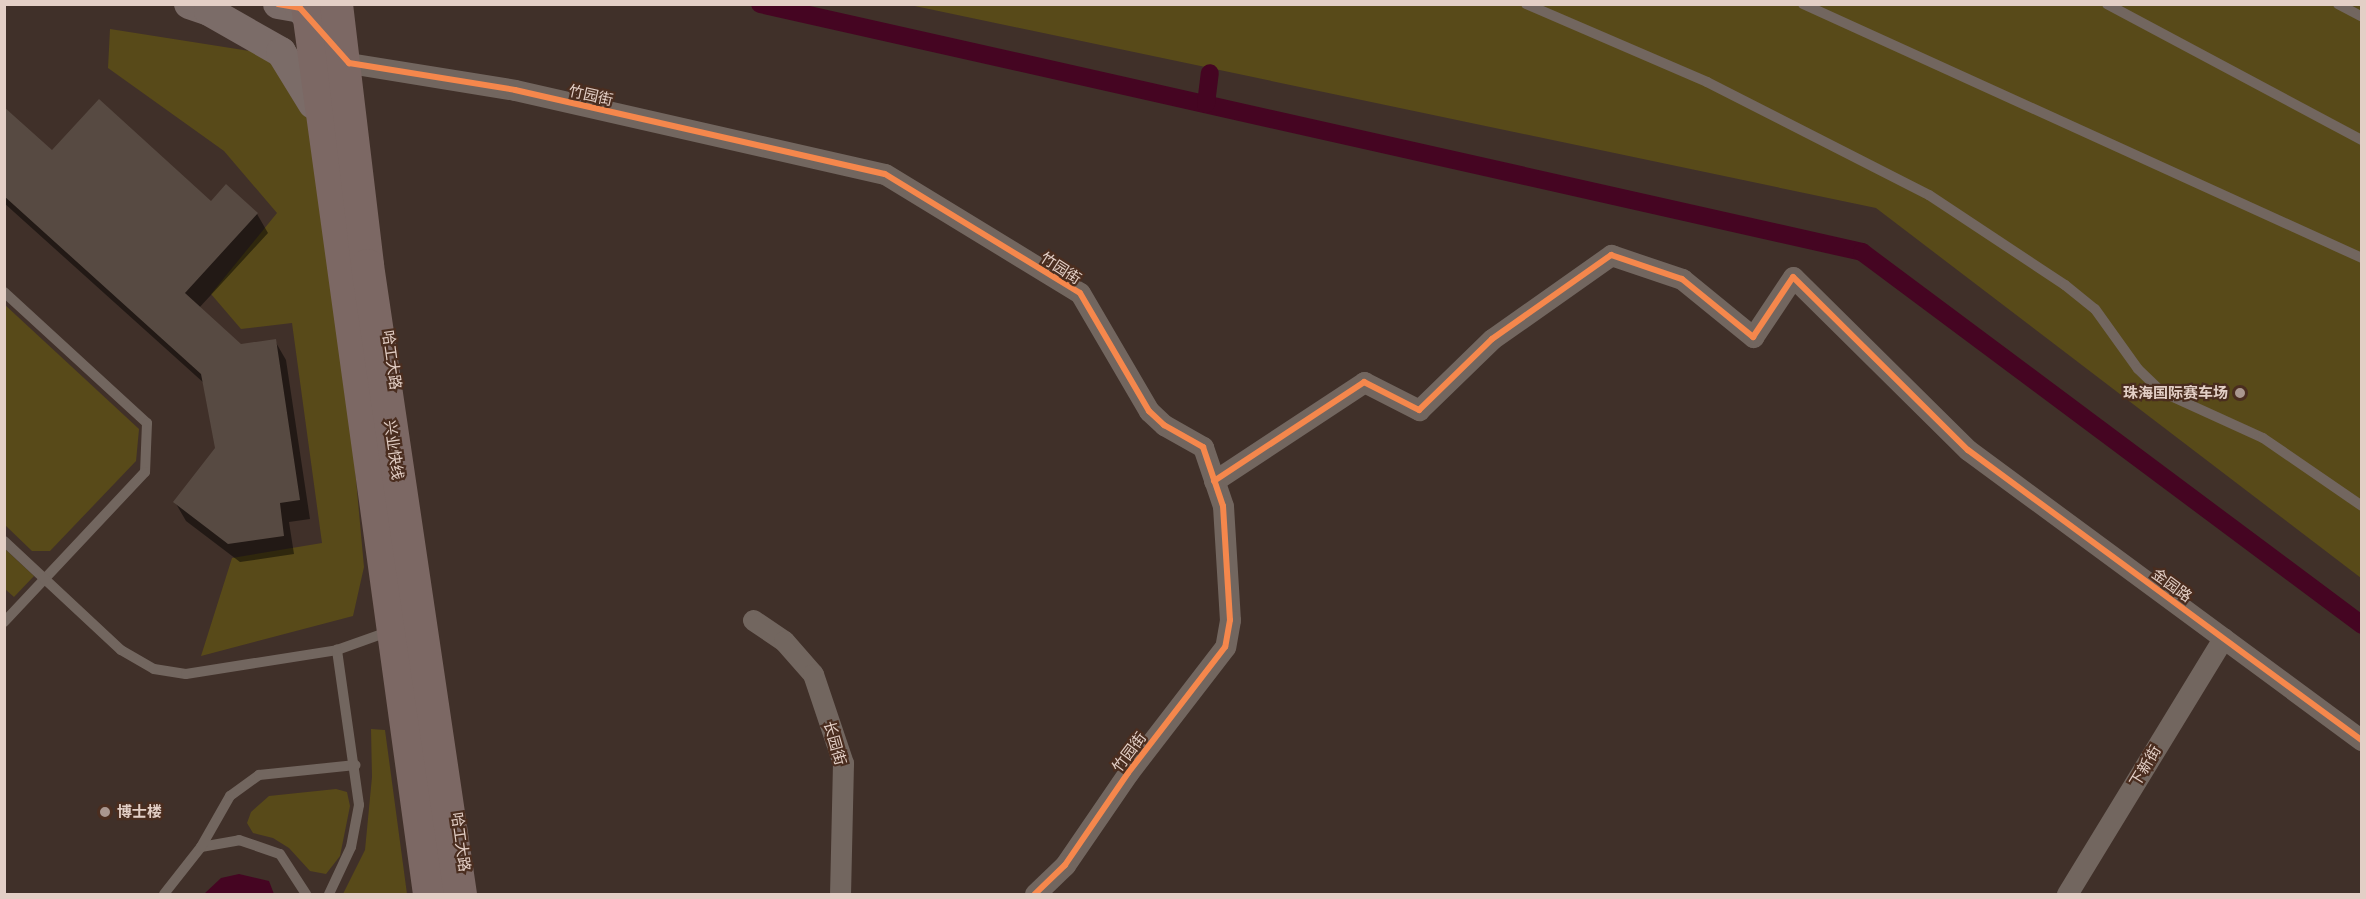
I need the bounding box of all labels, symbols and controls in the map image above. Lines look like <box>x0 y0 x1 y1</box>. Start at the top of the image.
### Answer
street label: 竹园街 <box>567 81 615 109</box>
street label: 竹园街 <box>1037 248 1085 288</box>
street label: 哈工大路 <box>379 329 405 391</box>
place label: 珠海国际赛车场 <box>2123 384 2228 402</box>
marker: 珠海国际赛车场 <box>2233 386 2247 400</box>
street label: 兴业快线 <box>381 419 407 481</box>
street label: 金园路 <box>2149 564 2195 606</box>
street label: 长园街 <box>820 719 850 767</box>
street label: 竹园街 <box>1108 729 1150 775</box>
street label: 下新街 <box>2126 742 2164 790</box>
place label: 博士楼 <box>117 803 162 821</box>
marker: 博士楼 <box>98 805 112 819</box>
street label: 哈工大路 <box>448 811 474 873</box>

